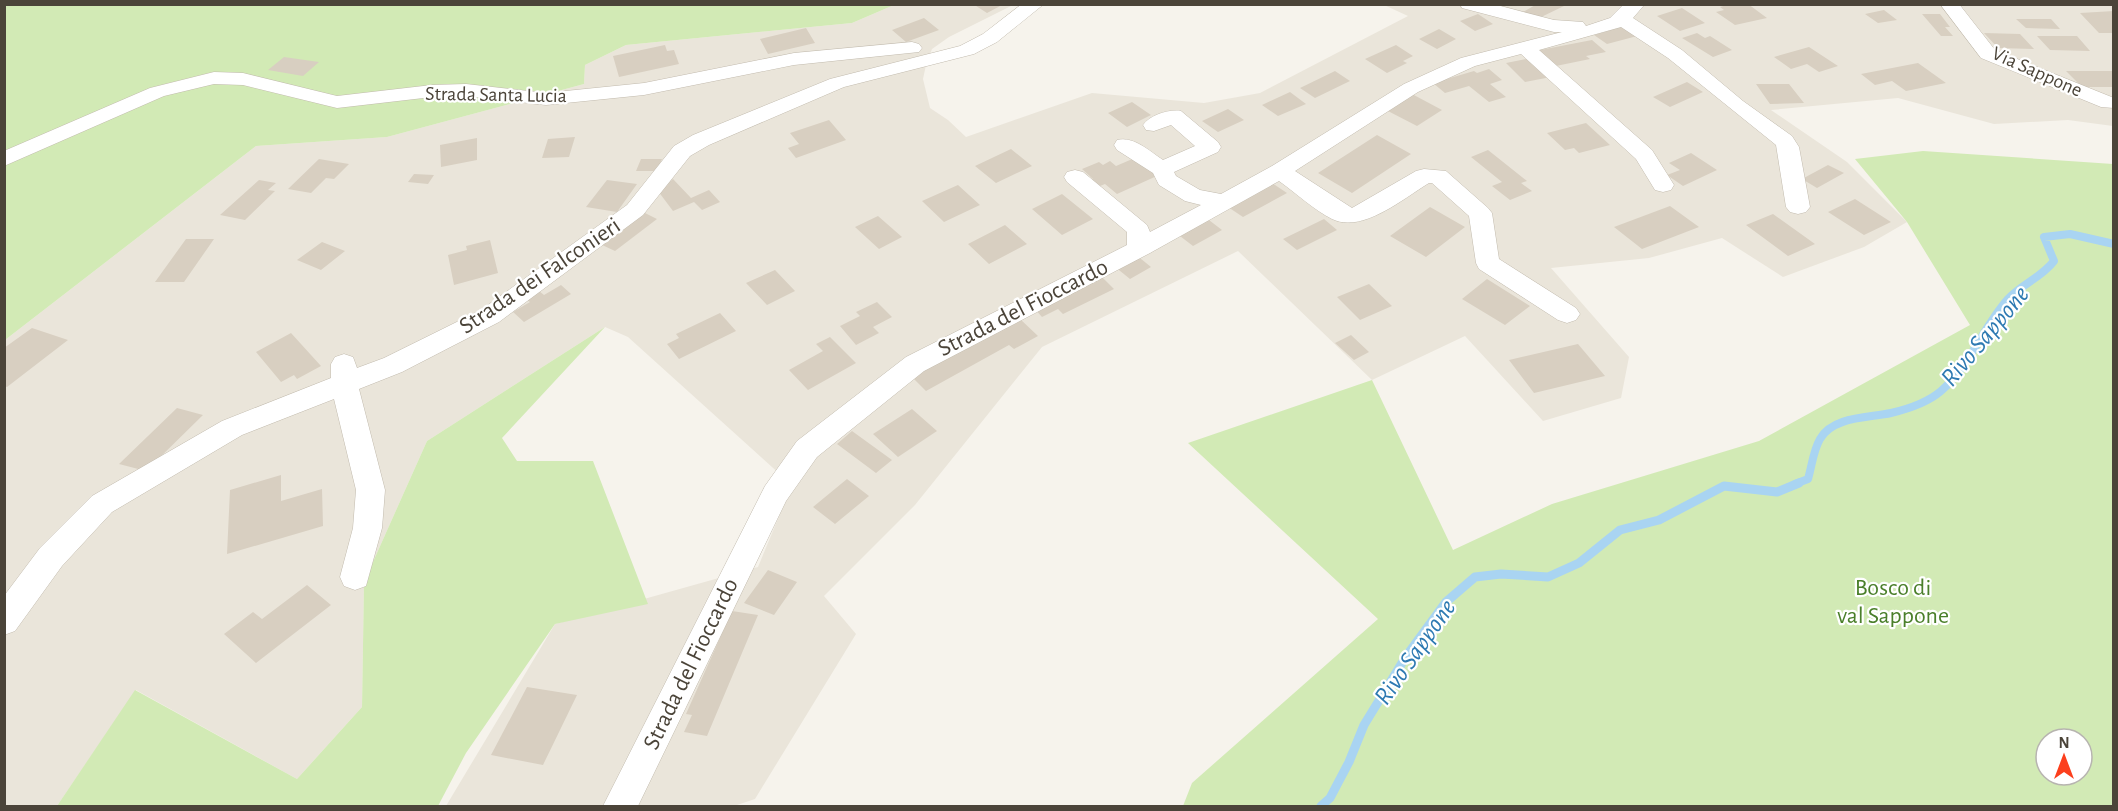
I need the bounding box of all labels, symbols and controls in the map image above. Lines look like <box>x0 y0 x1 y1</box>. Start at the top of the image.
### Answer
street label: Via Sappone <box>1989 43 2085 101</box>
street label: Strada Santa Lucia <box>425 84 567 106</box>
street label: Strada dei Falconieri <box>455 213 625 339</box>
street label: Strada del Fioccardo <box>934 255 1112 361</box>
water label: Rivo Sappone <box>1936 281 2034 391</box>
street label: Strada del Fioccardo <box>639 574 743 754</box>
park label: Bosco di val Sappone <box>1837 576 1949 628</box>
water label: Rivo Sappone <box>1369 594 1461 709</box>
north arrow <box>2034 727 2094 787</box>
text: N <box>2058 735 2070 751</box>

